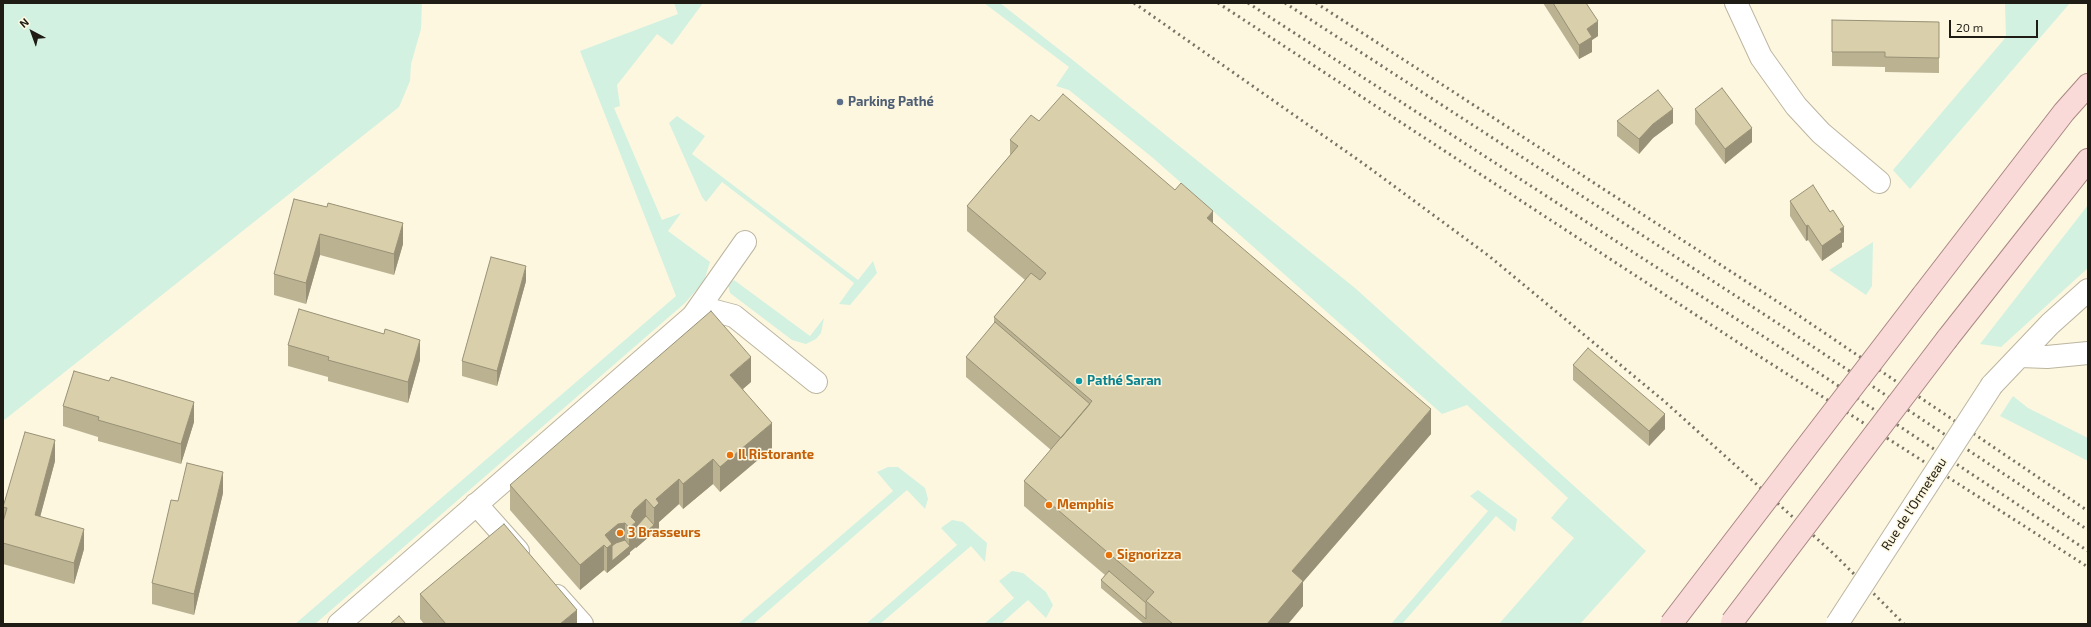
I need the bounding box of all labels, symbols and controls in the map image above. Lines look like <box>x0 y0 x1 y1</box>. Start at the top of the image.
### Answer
north arrow <box>12 12 52 52</box>
scale bar <box>1951 12 2040 38</box>
text: N <box>17 15 31 30</box>
text: 20 m <box>1956 20 1983 34</box>
place label: Parking Pathé <box>848 94 934 110</box>
marker: Parking Pathé <box>835 97 845 107</box>
place label: Pathé Saran <box>1087 373 1161 389</box>
marker: Pathé Saran <box>1074 376 1084 386</box>
place label: Il Ristorante <box>738 447 814 463</box>
marker: Il Ristorante <box>725 450 735 460</box>
street label: Rue de l'Ormeteau <box>1878 455 1950 553</box>
place label: Memphis <box>1057 497 1114 513</box>
marker: Memphis <box>1044 500 1054 510</box>
place label: 3 Brasseurs <box>628 525 701 541</box>
marker: 3 Brasseurs <box>615 528 625 538</box>
place label: Signorizza <box>1117 547 1181 563</box>
marker: Signorizza <box>1104 550 1114 560</box>

